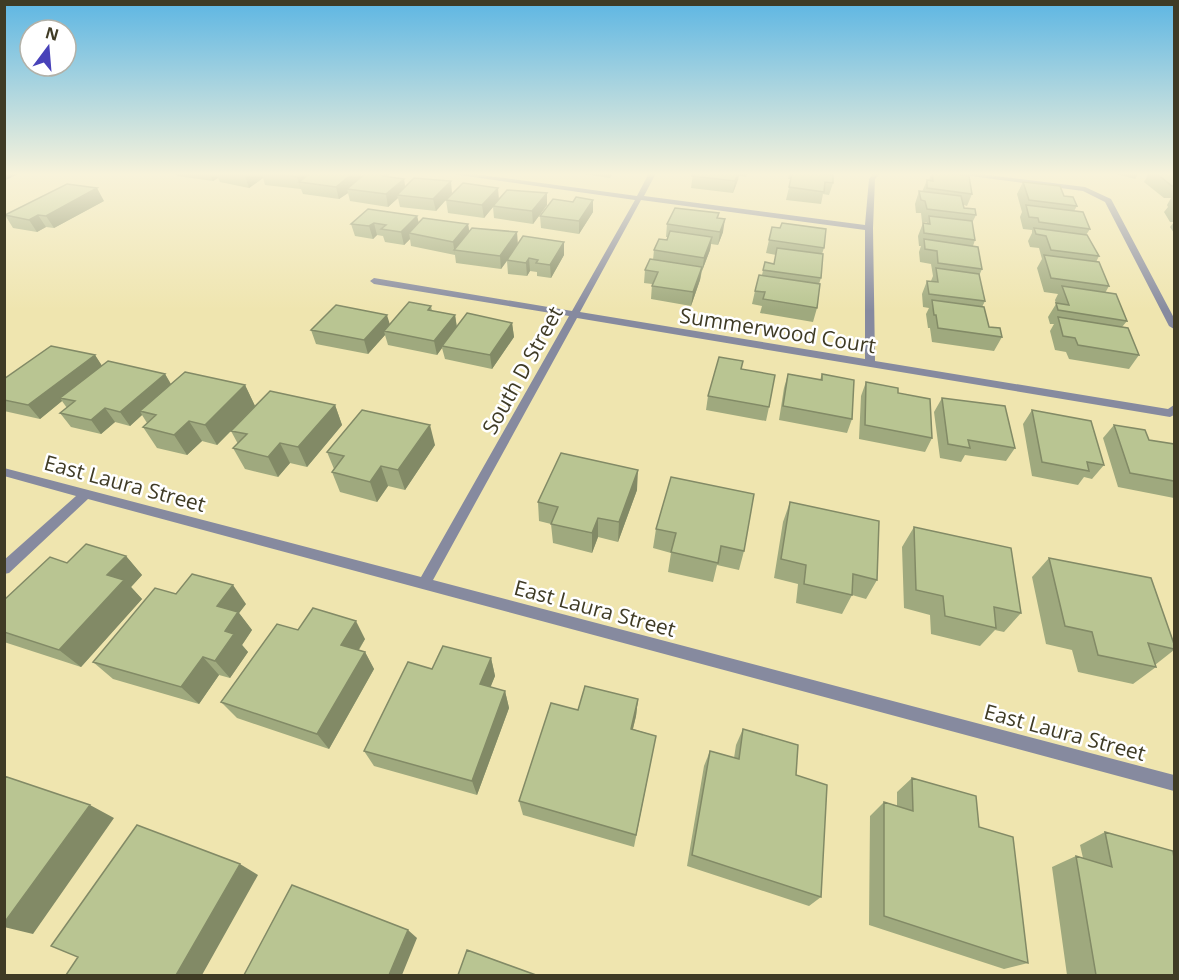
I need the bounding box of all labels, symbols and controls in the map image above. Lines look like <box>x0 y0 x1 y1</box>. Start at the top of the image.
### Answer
north arrow <box>18 18 78 78</box>
text: N <box>43 21 61 46</box>
street label: South D Street <box>475 301 569 439</box>
street label: Summerwood Court <box>678 301 878 359</box>
street label: East Laura Street <box>41 448 209 518</box>
street label: East Laura Street <box>511 573 679 643</box>
street label: East Laura Street <box>981 697 1149 767</box>

